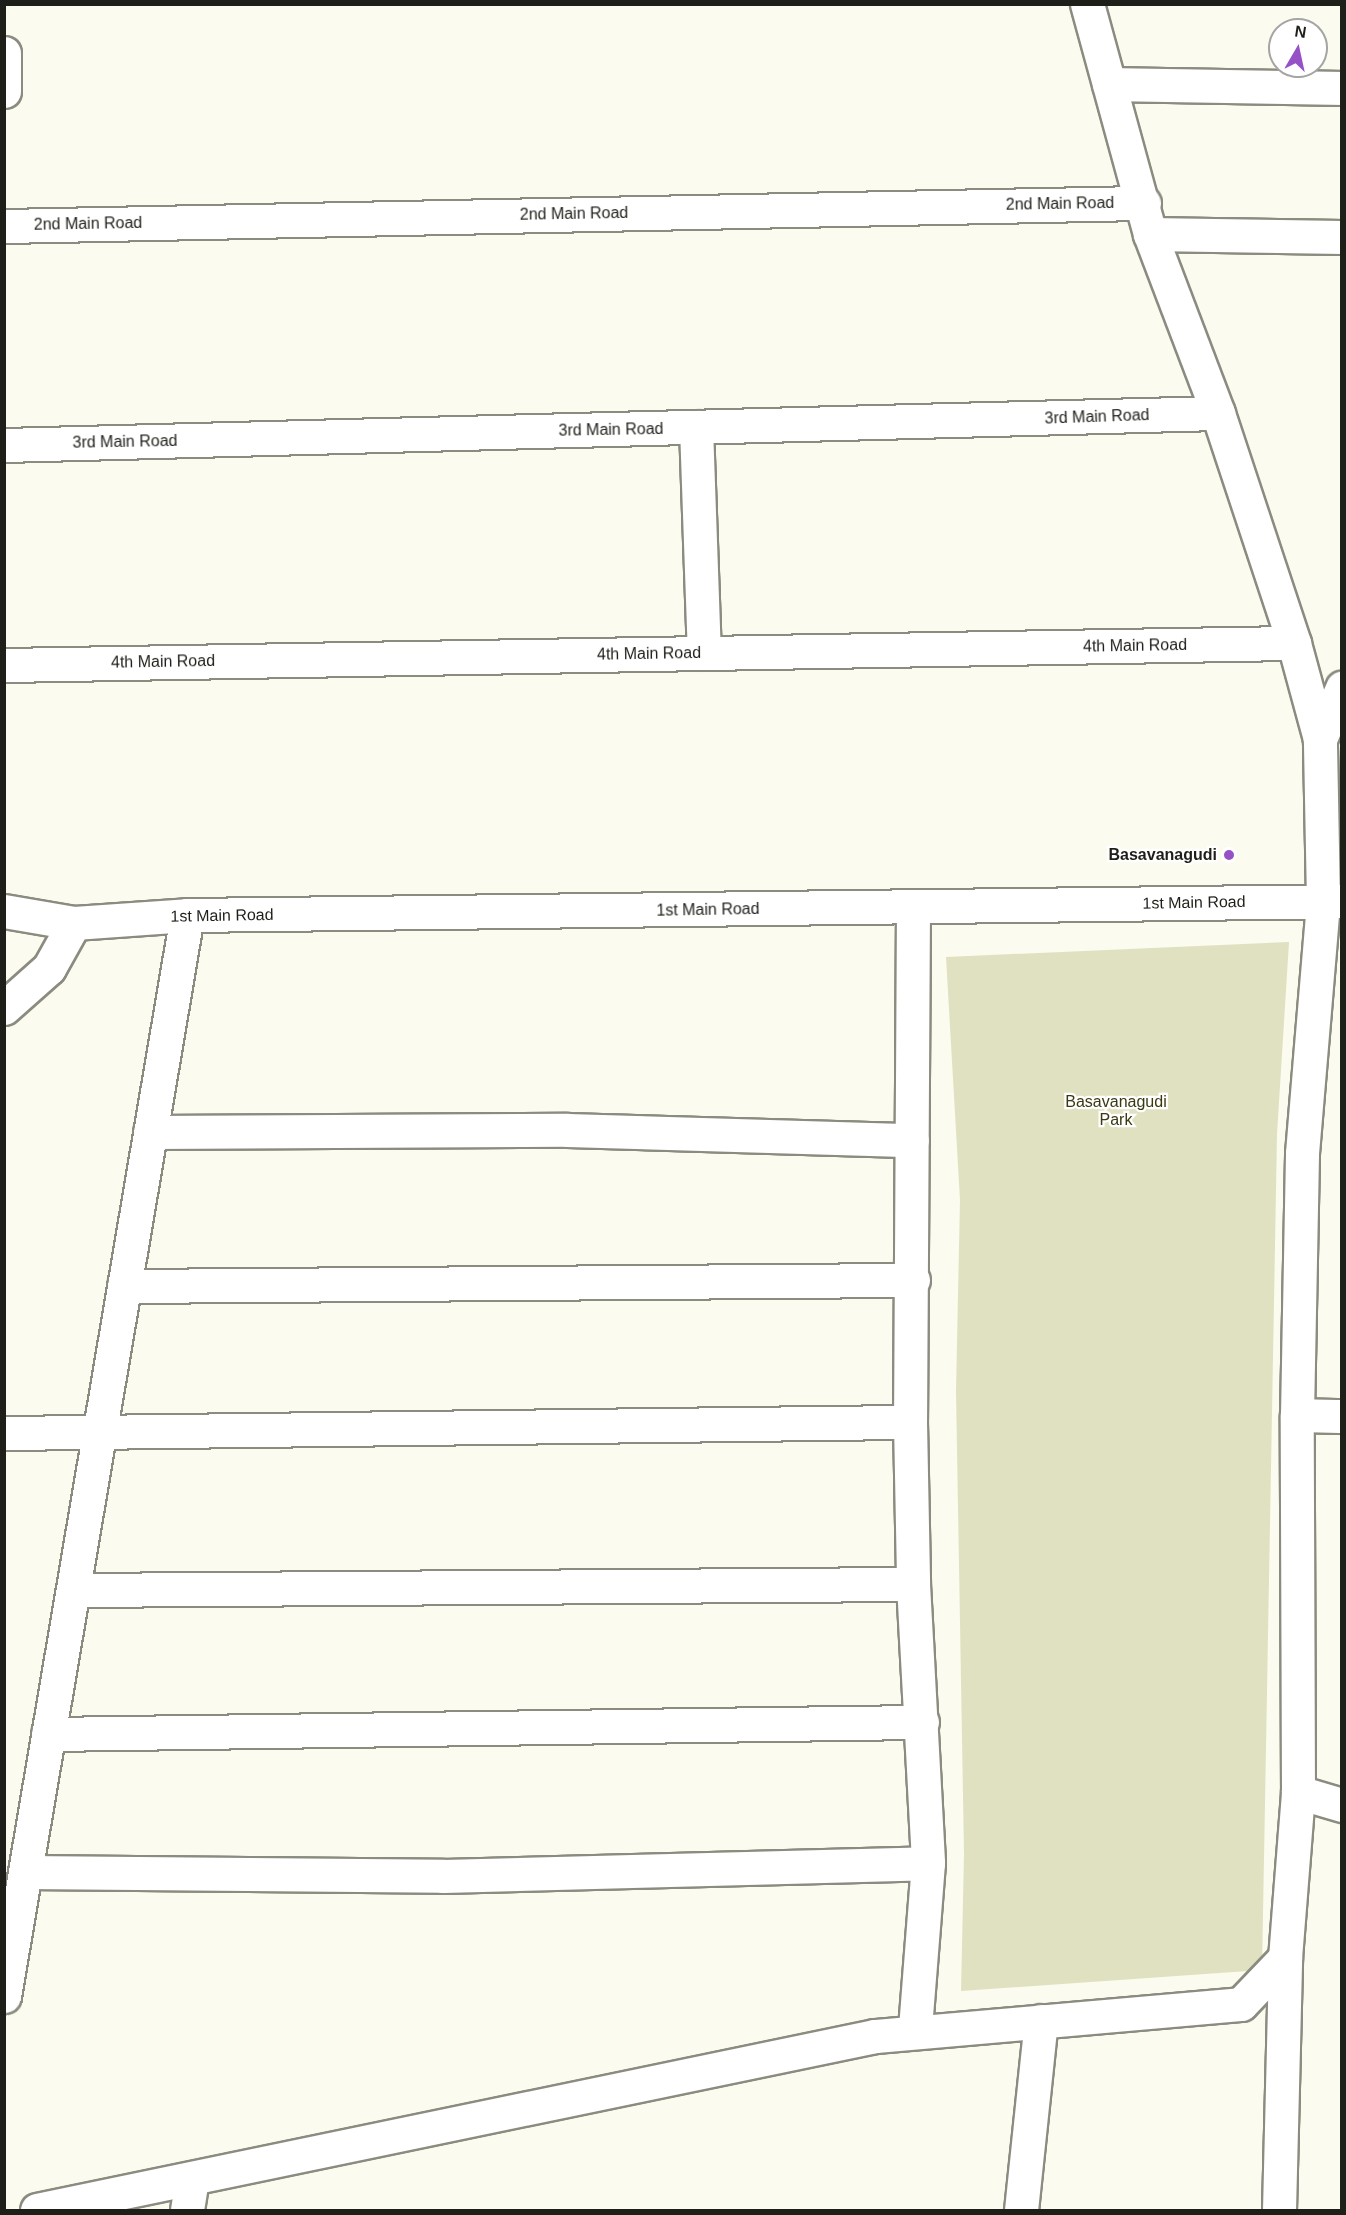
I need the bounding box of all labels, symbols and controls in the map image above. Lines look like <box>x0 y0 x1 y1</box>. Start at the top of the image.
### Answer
north arrow <box>1268 18 1328 78</box>
text: N <box>1294 22 1308 41</box>
street label: 2nd Main Road <box>1006 193 1114 215</box>
street label: 2nd Main Road <box>520 203 628 225</box>
street label: 2nd Main Road <box>34 213 142 235</box>
street label: 3rd Main Road <box>1044 406 1150 428</box>
street label: 3rd Main Road <box>558 419 664 441</box>
street label: 3rd Main Road <box>72 431 178 453</box>
street label: 4th Main Road <box>1083 635 1187 657</box>
street label: 4th Main Road <box>597 643 701 665</box>
street label: 4th Main Road <box>111 651 215 673</box>
place label: Basavanagudi <box>1109 845 1217 865</box>
marker: Basavanagudi <box>1222 848 1236 862</box>
street label: 1st Main Road <box>1142 893 1246 913</box>
street label: 1st Main Road <box>656 900 760 920</box>
street label: 1st Main Road <box>170 906 274 926</box>
park label: Basavanagudi Park <box>1065 1092 1167 1130</box>

